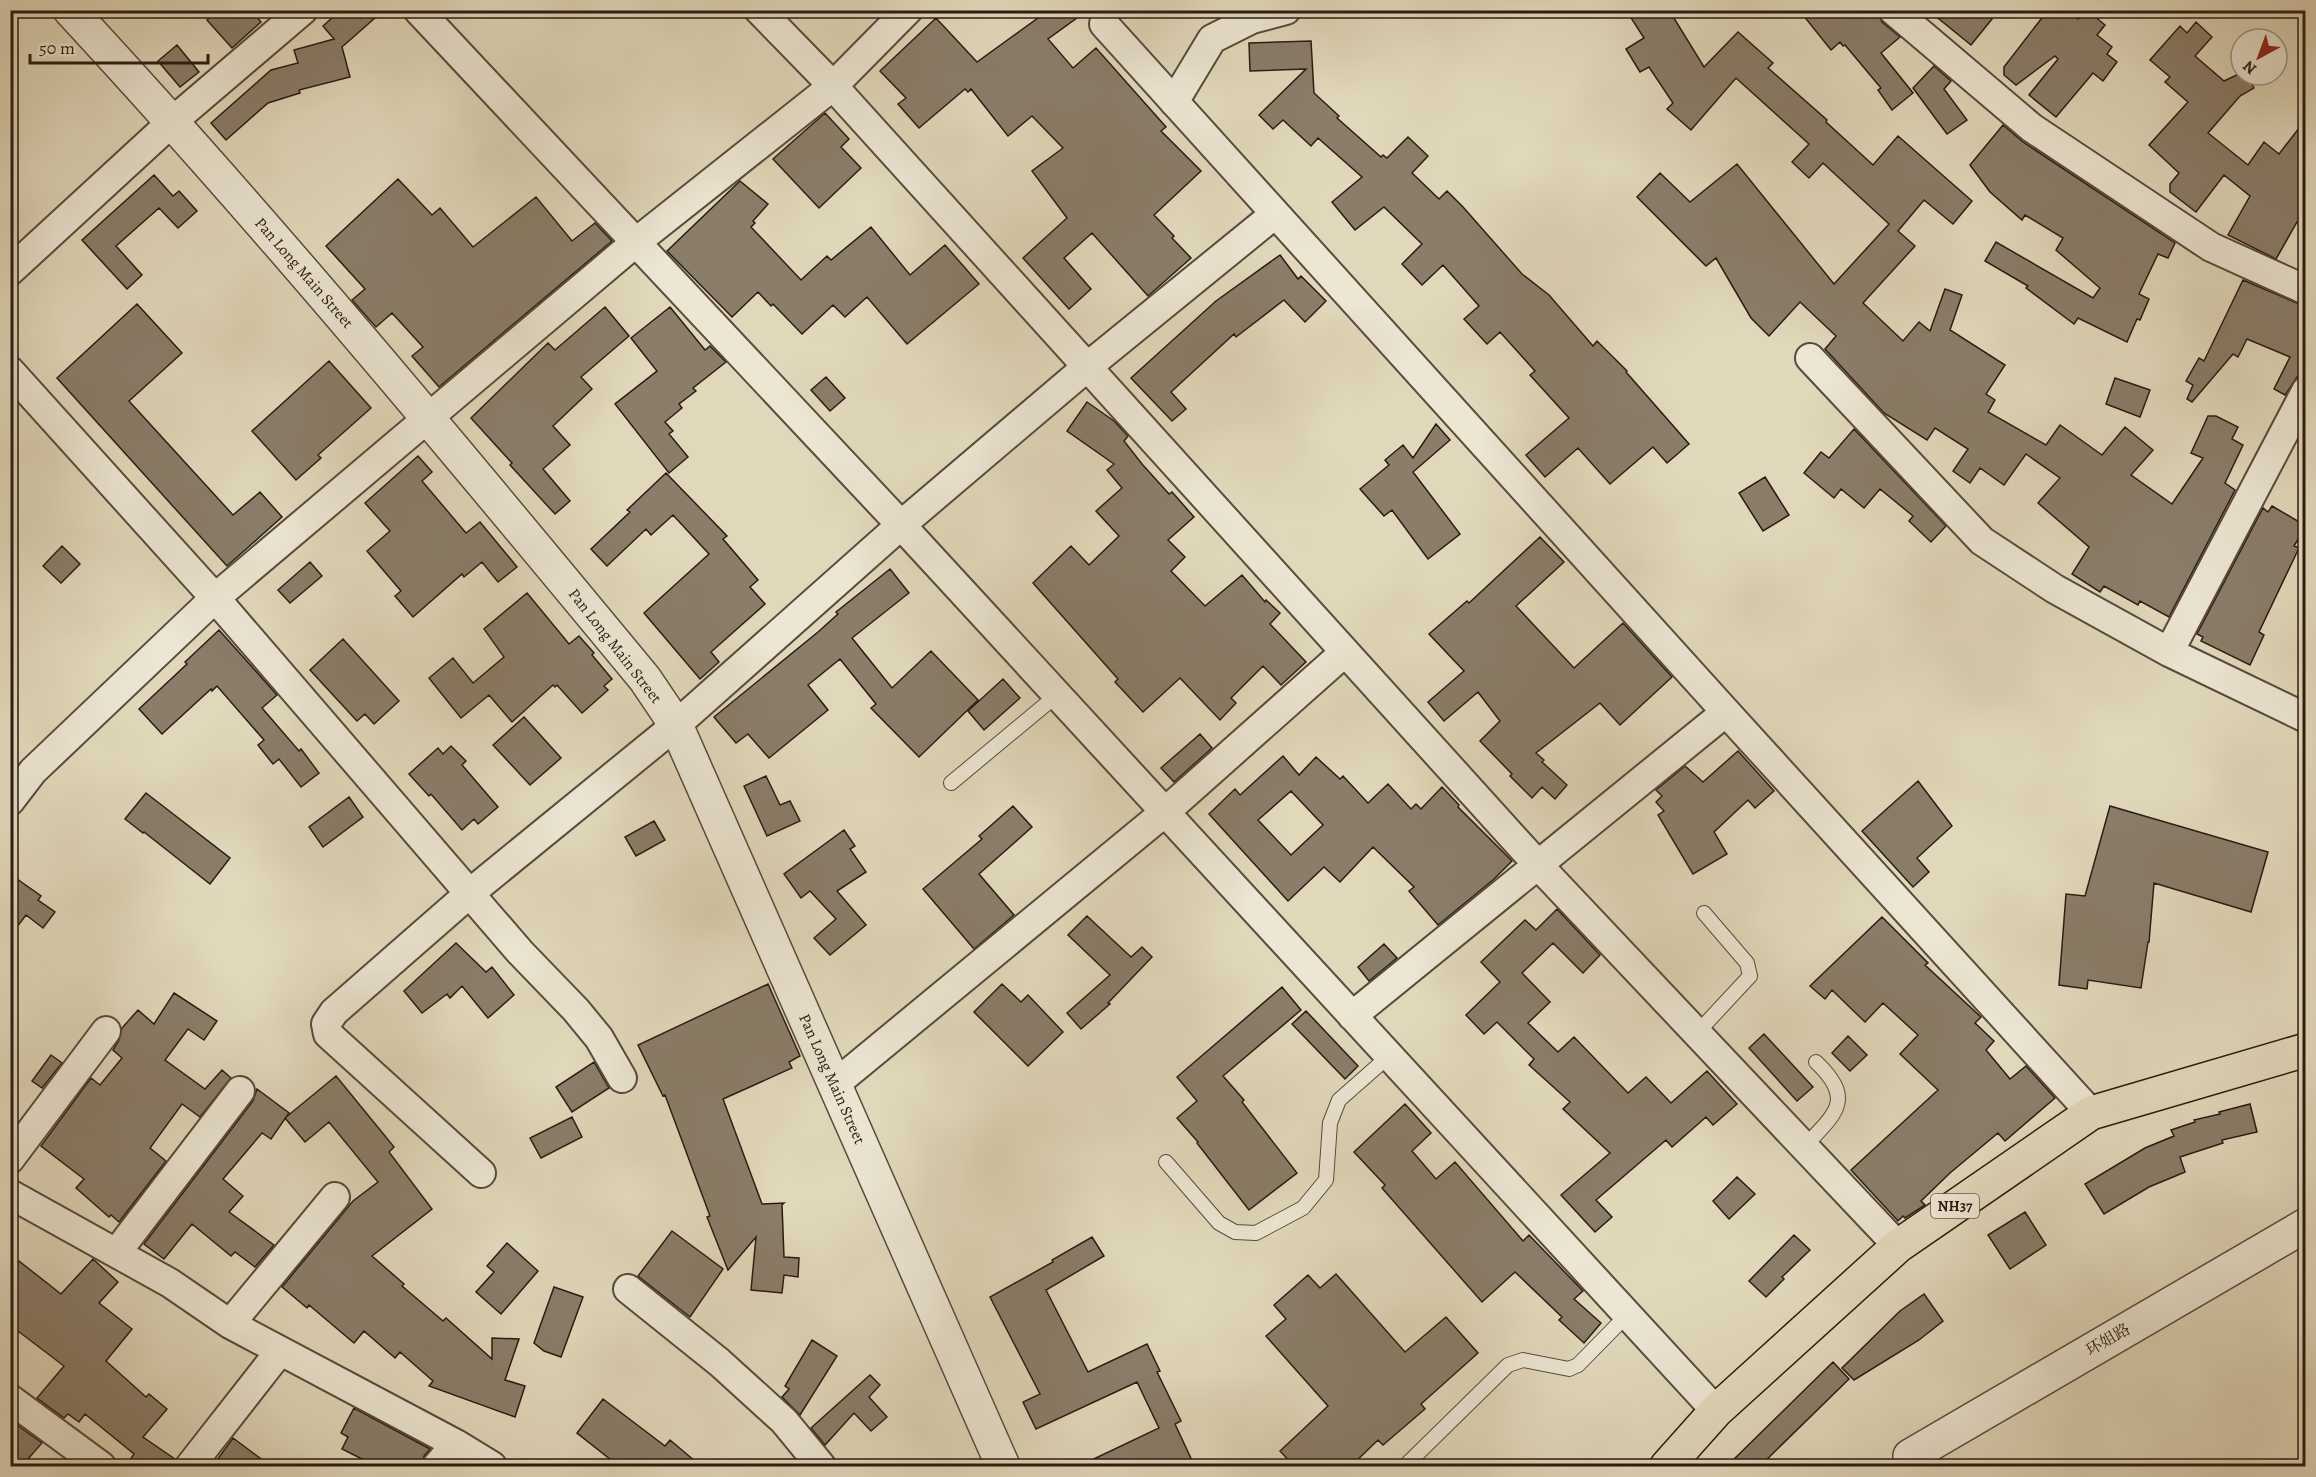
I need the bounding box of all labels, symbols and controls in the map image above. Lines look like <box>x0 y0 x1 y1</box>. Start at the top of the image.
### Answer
scale bar <box>30 27 208 65</box>
north arrow <box>2229 27 2289 87</box>
text: 50 m <box>39 36 75 60</box>
text: N <box>2238 55 2261 80</box>
street label: Pan Long Main Street <box>250 213 358 333</box>
street label: Pan Long Main Street <box>563 584 667 708</box>
street label: Pan Long Main Street <box>793 1010 871 1148</box>
road number: NH37 <box>1931 1194 1979 1218</box>
street label: 环姐路 <box>2082 1318 2134 1362</box>

